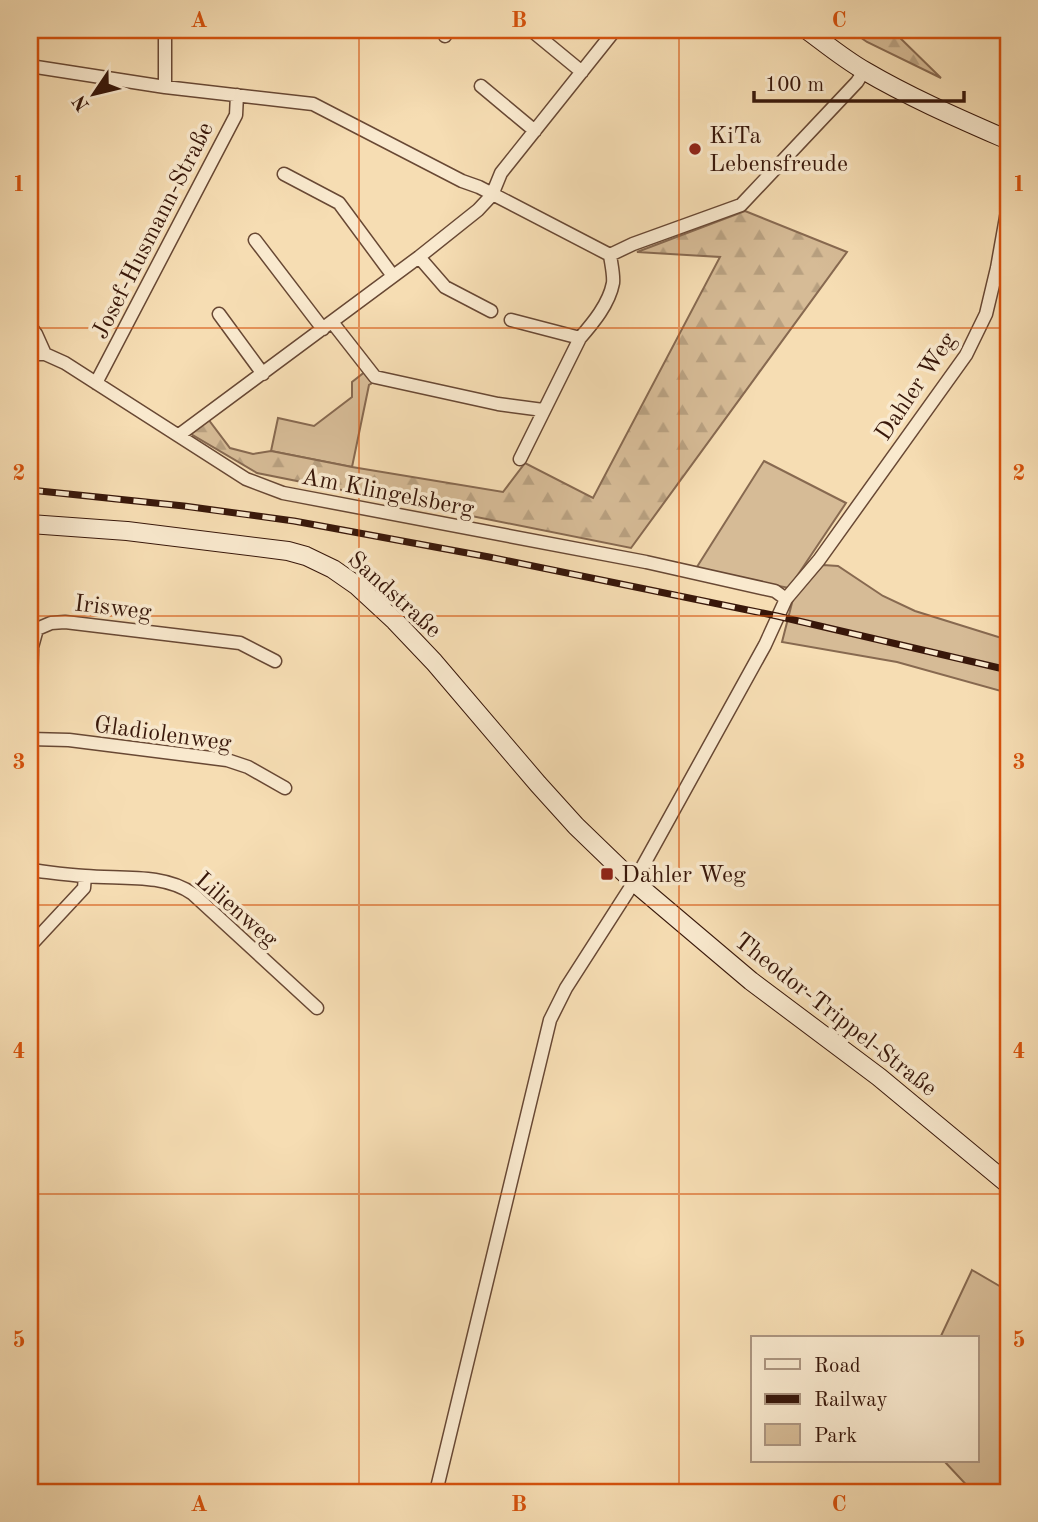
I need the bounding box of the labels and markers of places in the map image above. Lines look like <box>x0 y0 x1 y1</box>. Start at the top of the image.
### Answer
place label: KiTa Lebensfreude <box>709 125 848 177</box>
marker: KiTa Lebensfreude <box>687 141 703 157</box>
place label: Dahler Weg <box>621 864 746 888</box>
marker: Dahler Weg <box>599 866 615 882</box>

